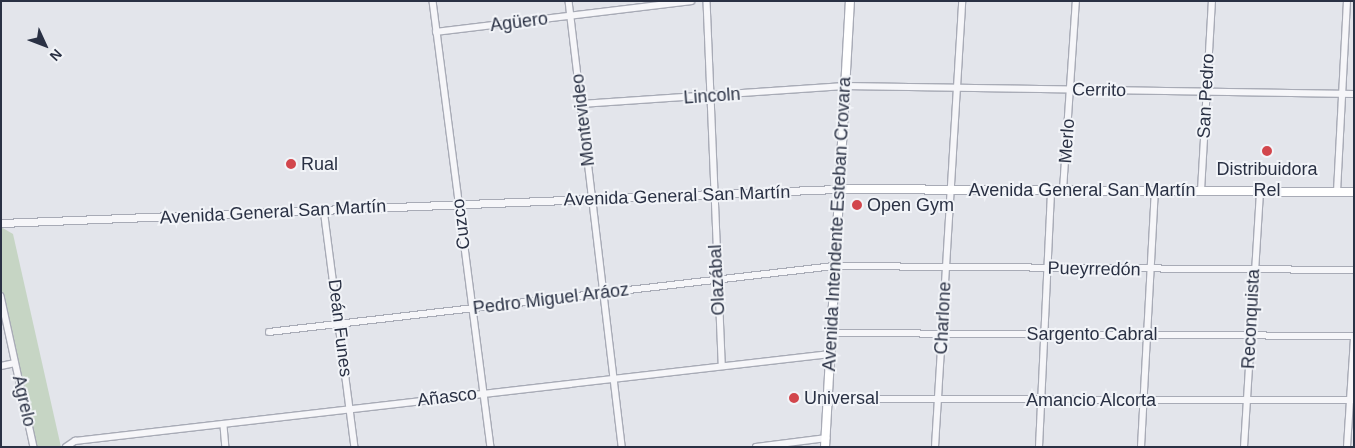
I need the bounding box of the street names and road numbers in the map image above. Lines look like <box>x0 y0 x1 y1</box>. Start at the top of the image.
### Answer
street label: Agüero <box>489 8 549 36</box>
street label: San Pedro <box>1193 53 1219 139</box>
street label: Montevideo <box>567 73 599 167</box>
street label: Avenida Intendente Esteban Crovara <box>818 76 856 372</box>
street label: Cerrito <box>1072 79 1126 101</box>
street label: Lincoln <box>683 83 741 109</box>
street label: Merlo <box>1055 118 1079 164</box>
street label: Avenida General San Martín <box>969 179 1195 201</box>
street label: Avenida General San Martín <box>563 181 791 211</box>
street label: Avenida General San Martín <box>159 195 387 229</box>
street label: Cuzco <box>447 197 475 251</box>
street label: Olazábal <box>704 244 730 316</box>
street label: Pueyrredón <box>1047 257 1141 281</box>
street label: Reconquista <box>1238 268 1264 370</box>
street label: Deán Funes <box>323 278 357 378</box>
street label: Pedro Miguel Aráoz <box>471 279 631 319</box>
street label: Charlone <box>930 281 956 355</box>
street label: Sargento Cabral <box>1026 323 1158 345</box>
street label: Agrelo <box>8 373 40 429</box>
street label: Añasco <box>416 383 478 411</box>
street label: Amancio Alcorta <box>1025 389 1157 411</box>

